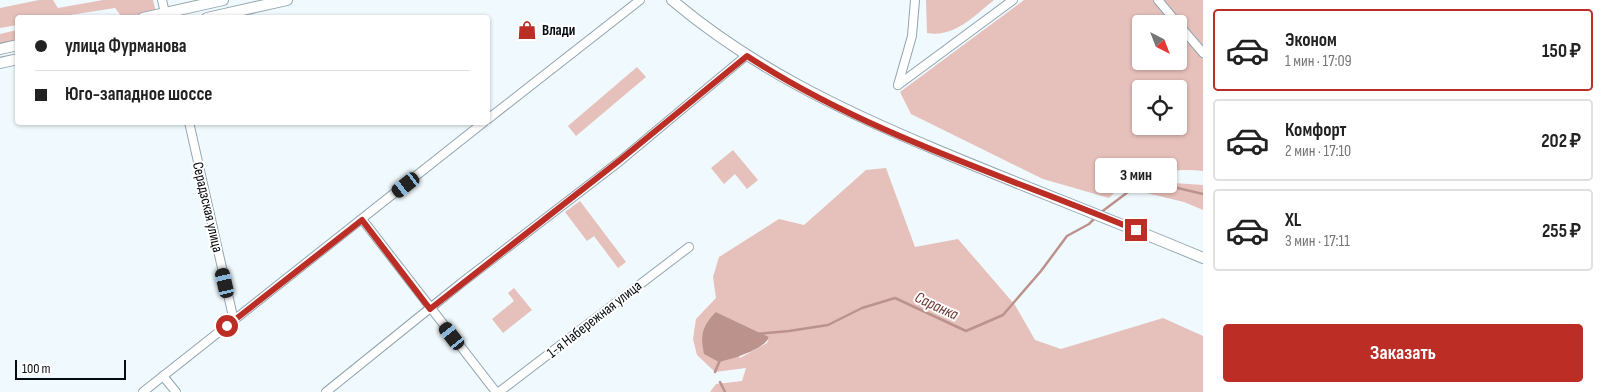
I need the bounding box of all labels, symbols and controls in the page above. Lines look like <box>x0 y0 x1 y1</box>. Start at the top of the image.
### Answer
north arrow <box>1132 15 1188 70</box>
map controls <box>1132 15 1187 135</box>
shop icon: Влади <box>516 19 538 41</box>
place label: Влади <box>542 21 575 40</box>
icon: car <box>1225 28 1270 73</box>
text: Эконом <box>1285 29 1337 52</box>
text: улица Фурманова <box>65 35 187 58</box>
text: 150 ₽ <box>1542 40 1581 63</box>
text: 1 мин · 17:09 <box>1285 52 1352 71</box>
button: locate <box>1132 80 1187 135</box>
text: Юго-западное шоссе <box>65 83 212 106</box>
icon: car <box>1225 118 1270 163</box>
text: Комфорт <box>1285 119 1347 142</box>
text: 202 ₽ <box>1541 130 1581 153</box>
text: 2 мин · 17:10 <box>1285 142 1351 161</box>
callout: 3 мин <box>1095 158 1177 192</box>
street label: Серадзская улица <box>188 160 227 254</box>
text: 3 мин <box>1120 166 1152 185</box>
car <box>389 170 422 200</box>
icon: car <box>1225 208 1270 253</box>
text: XL <box>1285 209 1301 232</box>
route end <box>1125 219 1147 241</box>
text: 255 ₽ <box>1542 220 1581 243</box>
text: 3 мин · 17:11 <box>1285 232 1350 251</box>
car <box>214 267 235 299</box>
street label: 1-я Набережная улица <box>543 276 646 362</box>
water label: Саранка <box>912 288 962 325</box>
route start <box>216 315 238 337</box>
car <box>436 320 467 352</box>
button: Заказать <box>1223 324 1583 382</box>
scale bar <box>15 357 126 380</box>
text: 100 m <box>22 360 51 377</box>

